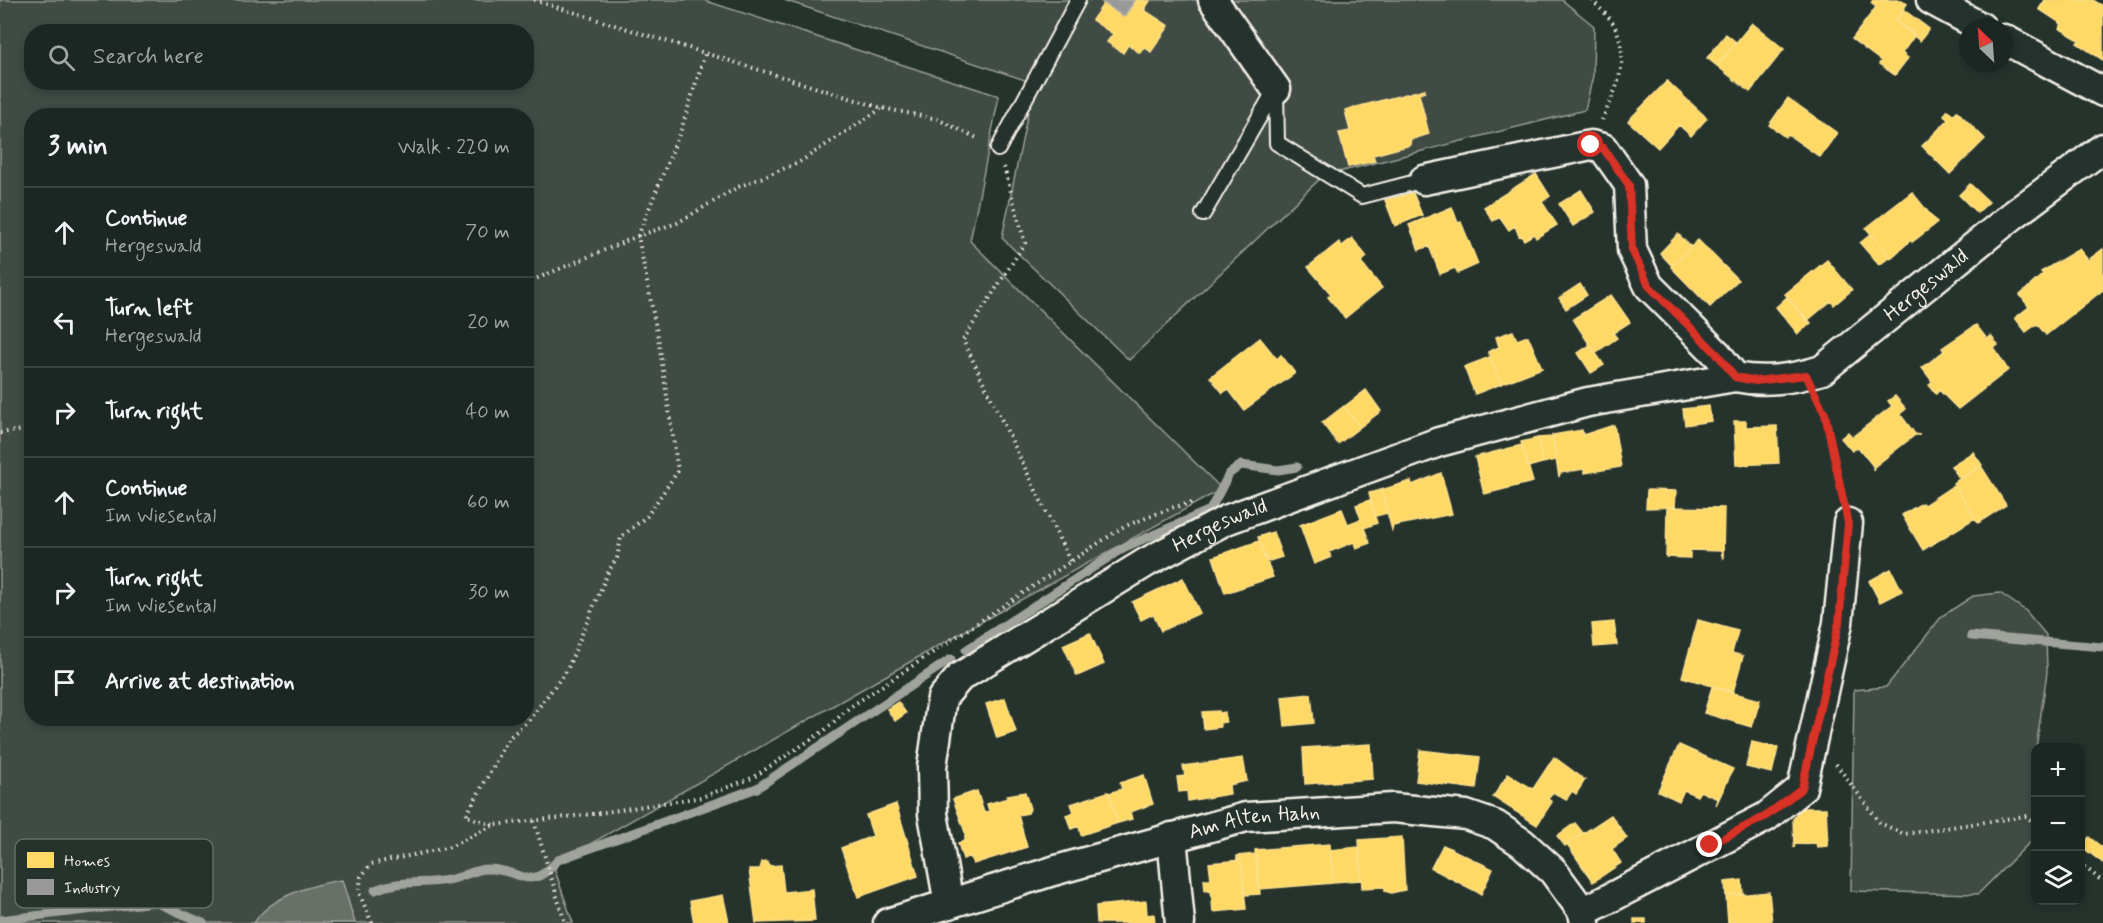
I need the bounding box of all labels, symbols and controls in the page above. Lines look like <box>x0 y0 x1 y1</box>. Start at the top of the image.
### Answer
north arrow <box>1959 18 2013 72</box>
search box <box>24 24 534 90</box>
icon: search <box>45 41 78 74</box>
text: Search here <box>93 43 204 71</box>
text: 3 min <box>48 130 108 164</box>
route start <box>1577 131 1603 157</box>
text: Walk · 220 m <box>398 134 510 161</box>
text: Continue <box>105 205 187 233</box>
icon: ahead <box>48 216 81 249</box>
text: 70 m <box>465 219 510 246</box>
text: Hergeswald <box>105 233 202 260</box>
street label: Hergeswald <box>1878 243 1975 328</box>
text: Turn left <box>105 295 193 323</box>
icon: left <box>48 306 81 339</box>
text: 20 m <box>467 309 510 336</box>
text: Hergeswald <box>105 323 202 350</box>
icon: right <box>48 396 81 429</box>
text: Turn right <box>105 398 203 426</box>
text: 40 m <box>466 399 510 426</box>
text: Continue <box>105 475 187 503</box>
icon: ahead <box>48 486 81 519</box>
text: 60 m <box>467 489 510 516</box>
street label: Hergeswald <box>1168 492 1271 560</box>
text: Im Wiesental <box>105 503 216 530</box>
text: Turn right <box>105 565 203 593</box>
icon: right <box>48 576 81 609</box>
text: 30 m <box>468 579 510 606</box>
text: Im Wiesental <box>105 593 216 620</box>
icon: arrive <box>48 666 81 699</box>
text: Arrive at destination <box>105 668 295 696</box>
map controls <box>2031 743 2085 905</box>
button: + <box>2031 743 2085 797</box>
button: − <box>2031 797 2085 851</box>
street label: Am Alten Hahn <box>1185 798 1321 846</box>
route end <box>1696 831 1722 857</box>
legend <box>15 839 213 908</box>
text: Homes <box>64 851 110 872</box>
button: layers <box>2031 851 2085 905</box>
text: Industry <box>64 878 120 899</box>

